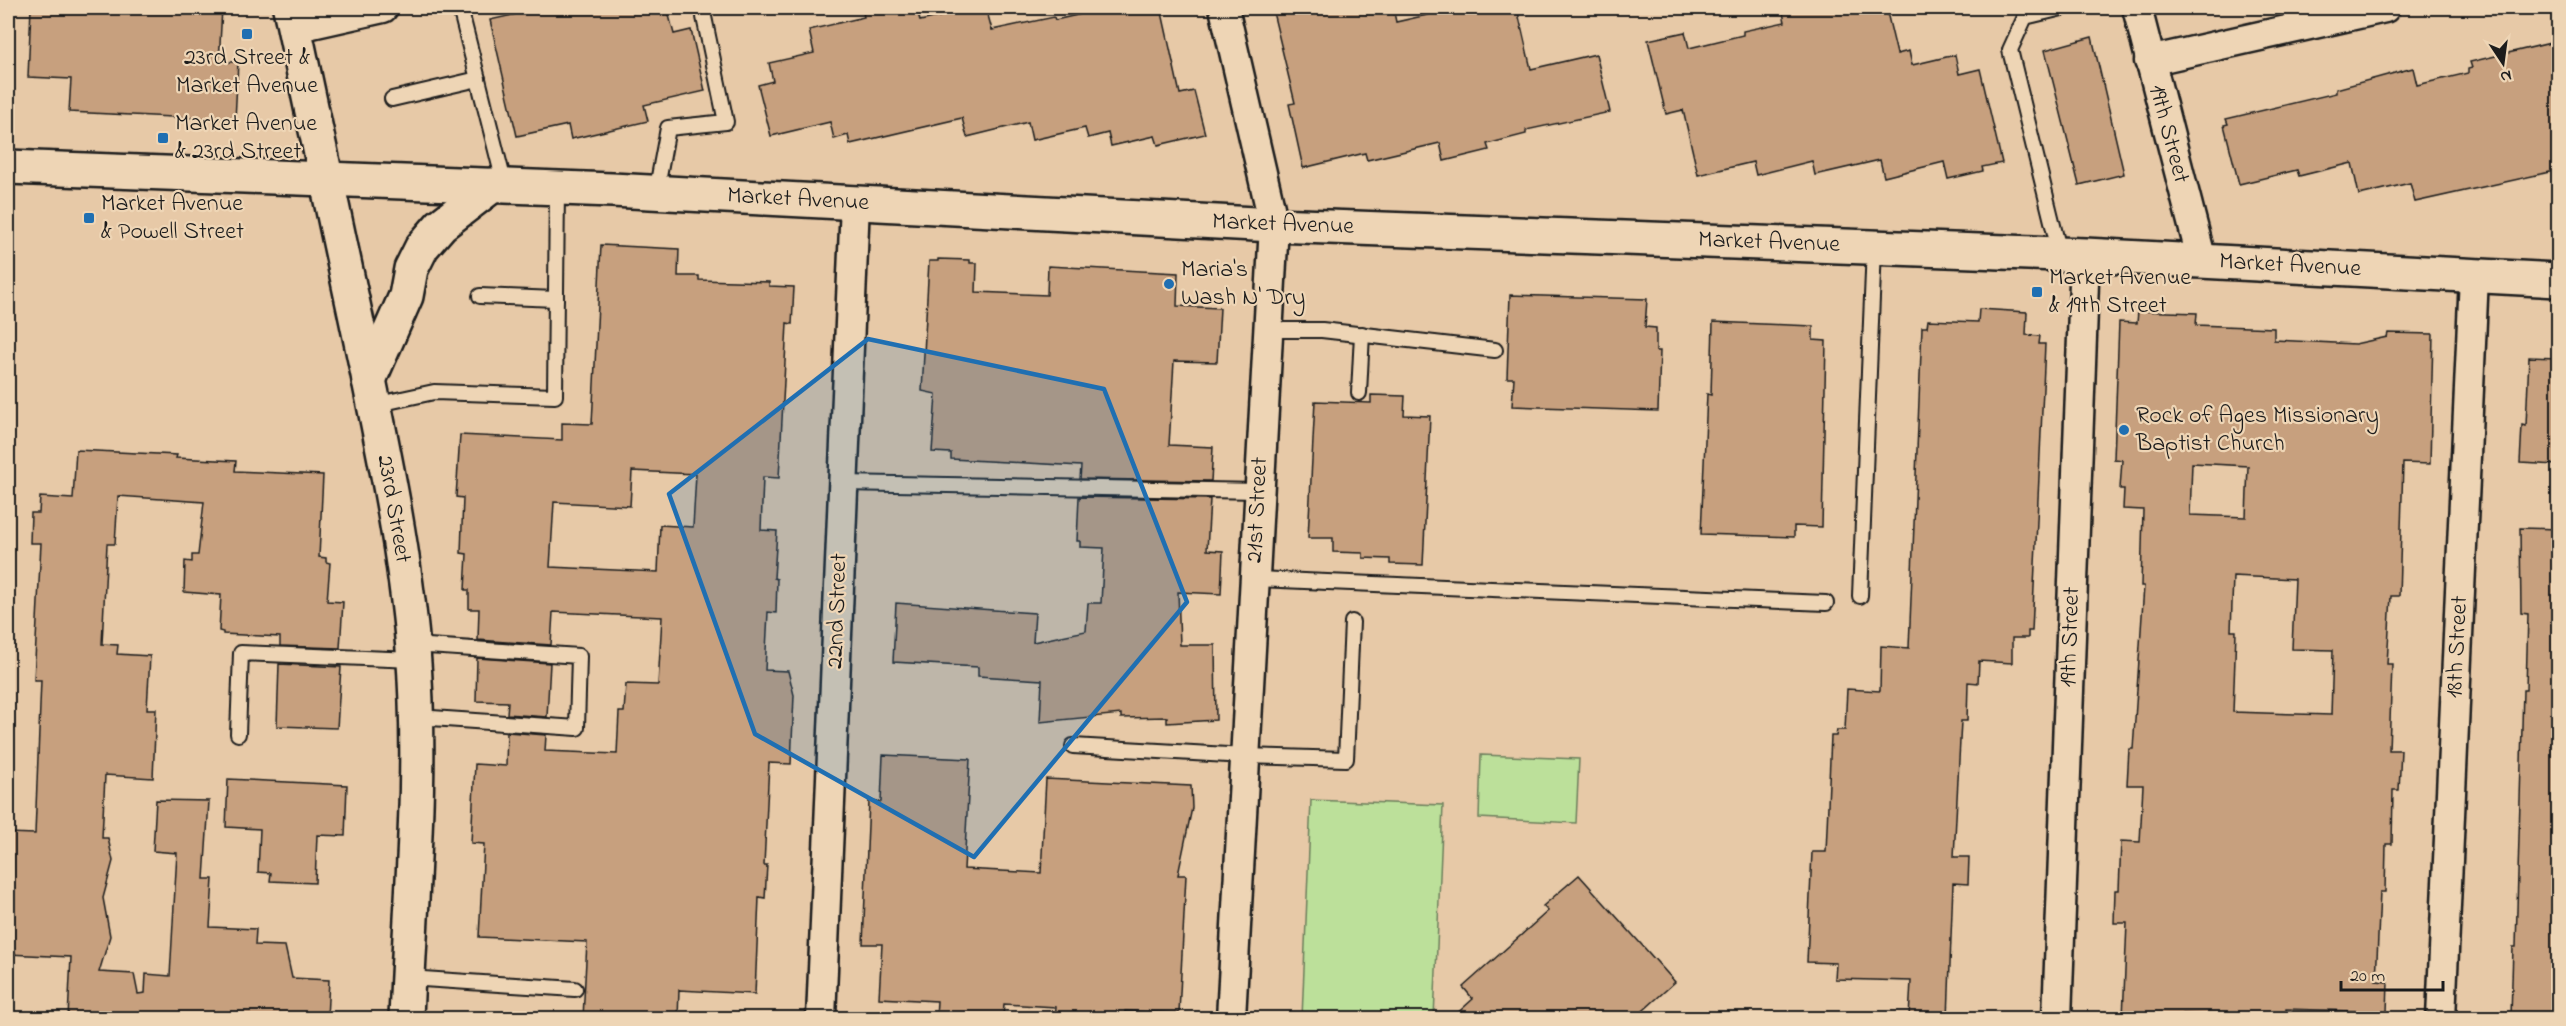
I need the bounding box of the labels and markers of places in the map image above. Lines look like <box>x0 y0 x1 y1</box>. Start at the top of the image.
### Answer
marker: 23rd Street & Market Avenue <box>240 27 254 41</box>
place label: 23rd Street & Market Avenue <box>176 41 318 104</box>
place label: Market Avenue & 23rd Street <box>175 107 317 170</box>
marker: Market Avenue & 23rd Street <box>156 131 170 145</box>
place label: Market Avenue & Powell Street <box>101 187 244 250</box>
marker: Market Avenue & Powell Street <box>82 211 96 225</box>
place label: Maria's Wash N' Dry <box>1181 253 1305 317</box>
place label: Market Avenue & 19th Street <box>2049 261 2191 324</box>
marker: Maria's Wash N' Dry <box>1162 277 1176 291</box>
marker: Market Avenue & 19th Street <box>2030 285 2044 299</box>
place label: Rock of Ages Missionary Baptist Church <box>2135 399 2379 462</box>
marker: Rock of Ages Missionary Baptist Church <box>2117 423 2131 437</box>

